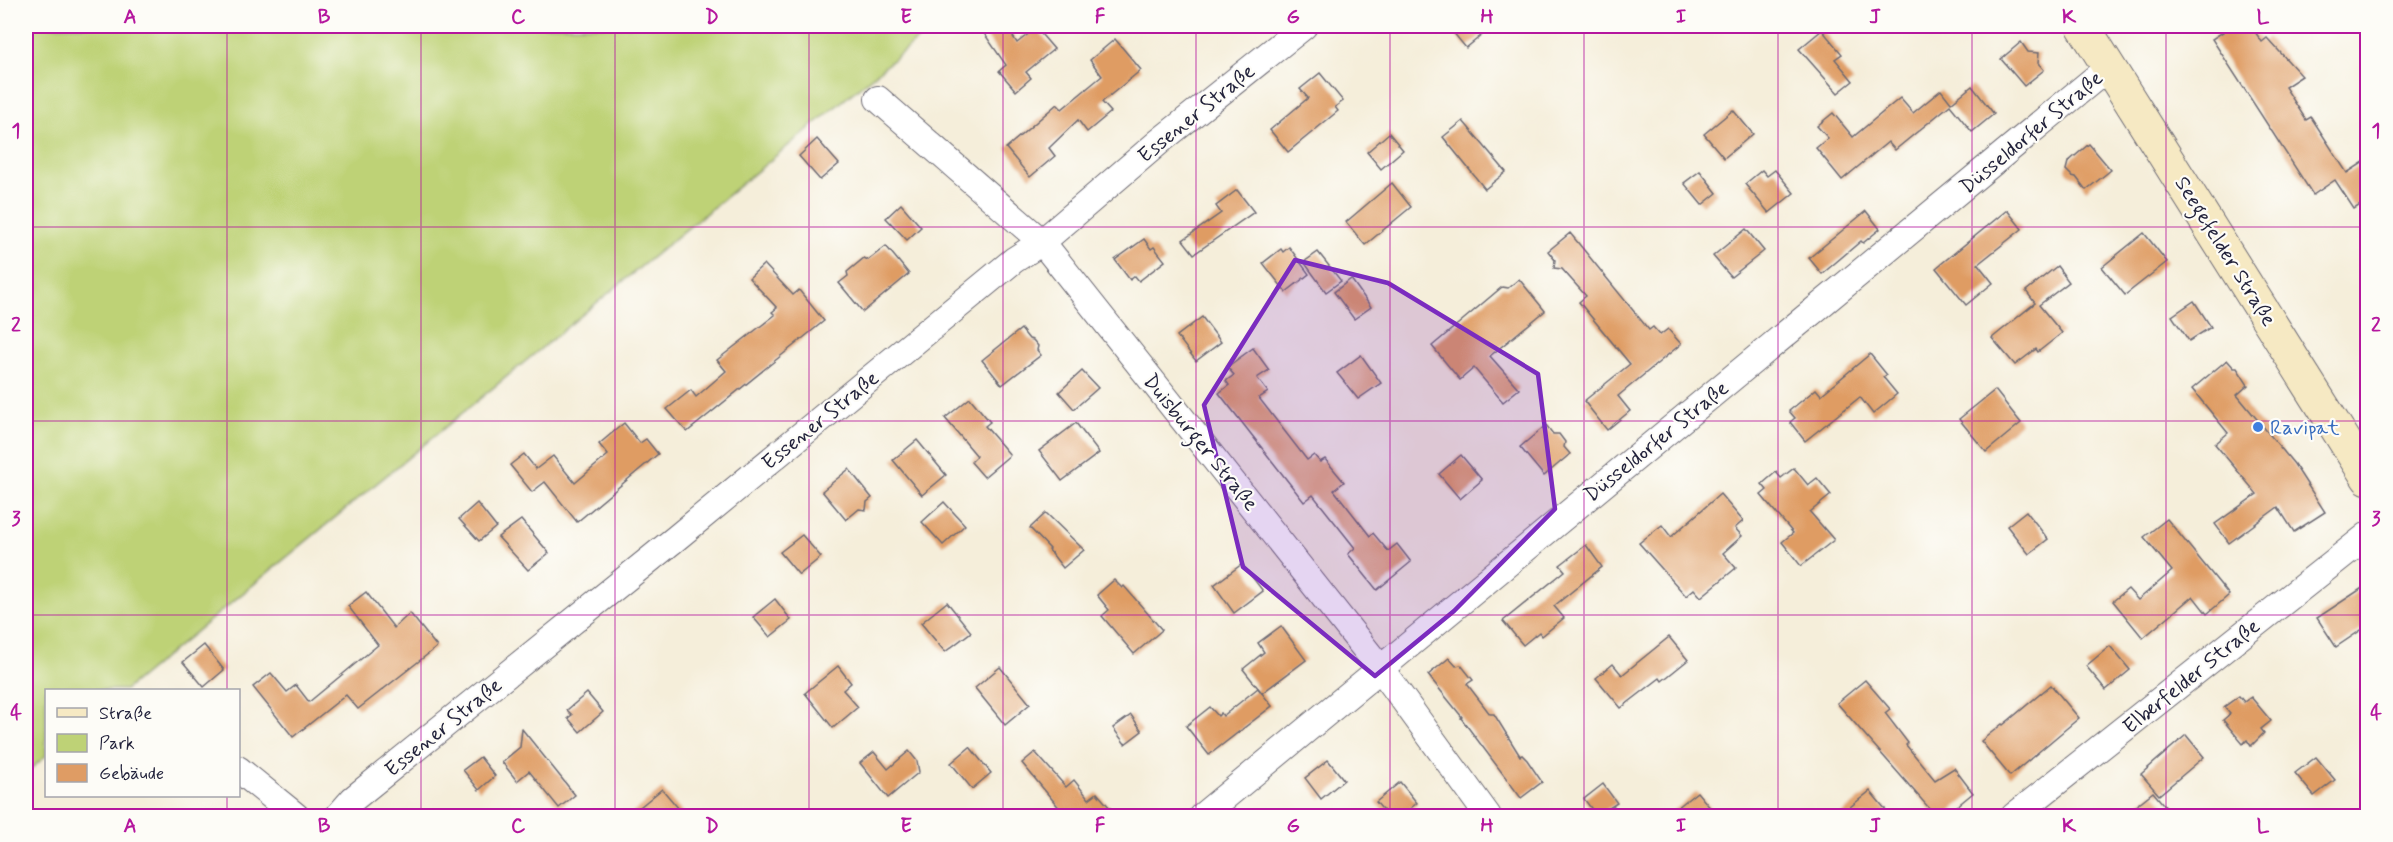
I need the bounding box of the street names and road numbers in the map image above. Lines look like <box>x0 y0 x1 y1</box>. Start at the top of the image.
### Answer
street label: Essener Straße <box>1132 58 1261 170</box>
street label: Düsseldorfer Straße <box>1954 65 2109 201</box>
street label: Seegefelder Straße <box>2166 171 2283 333</box>
street label: Essener Straße <box>756 365 885 477</box>
street label: Duisburger Straße <box>1135 368 1264 518</box>
street label: Düsseldorfer Straße <box>1578 375 1735 509</box>
street label: Elberfelder Straße <box>2117 613 2266 741</box>
street label: Essener Straße <box>379 672 508 784</box>

